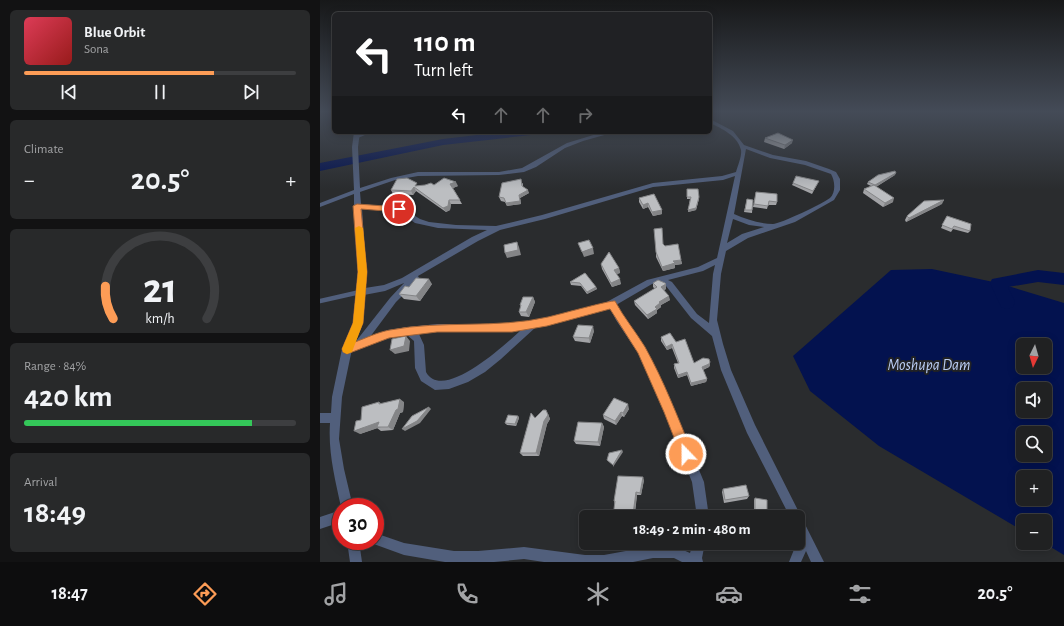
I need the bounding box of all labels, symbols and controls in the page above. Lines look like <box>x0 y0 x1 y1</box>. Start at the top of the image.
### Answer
text: Blue Orbit <box>84 25 145 40</box>
icon: left <box>348 28 400 80</box>
text: 110 m <box>414 29 476 57</box>
text: Sona <box>84 43 109 56</box>
text: Turn left <box>414 62 473 80</box>
icon: previous <box>58 81 80 103</box>
icon: pause <box>149 81 171 103</box>
icon: next <box>240 81 262 103</box>
icon: left <box>448 104 470 126</box>
icon: ahead <box>490 104 512 126</box>
icon: ahead <box>532 104 554 126</box>
icon: right <box>574 104 596 126</box>
text: Climate <box>24 143 63 156</box>
text: 20.5° <box>131 165 189 195</box>
text: − <box>24 169 35 191</box>
text: + <box>285 169 296 191</box>
pin <box>382 192 416 226</box>
icon: arrive <box>388 198 410 220</box>
text: 21 <box>143 269 177 310</box>
text: km/h <box>145 312 175 326</box>
north arrow <box>1016 338 1052 374</box>
map controls <box>1016 338 1052 550</box>
water label: Moshupa Dam <box>887 357 971 374</box>
text: Range · 84% <box>24 360 86 373</box>
text: 420 km <box>24 382 112 412</box>
button: sound <box>1016 382 1052 418</box>
button: search <box>1016 426 1052 462</box>
position arrow <box>665 433 707 475</box>
button: + <box>1016 470 1052 506</box>
text: Arrival <box>24 476 57 489</box>
text: 18:49 <box>24 498 86 528</box>
speed limit sign: 30 <box>332 498 384 550</box>
button: − <box>1016 514 1052 550</box>
text: 18:49 · 2 min · 480 m <box>633 522 751 537</box>
icon: directions <box>191 580 219 608</box>
icon: music <box>322 580 350 608</box>
icon: phone <box>453 580 481 608</box>
icon: climate <box>584 580 612 608</box>
icon: car <box>715 580 743 608</box>
icon: filters <box>846 580 874 608</box>
text: 18:47 <box>52 585 88 603</box>
text: 20.5° <box>977 585 1012 603</box>

